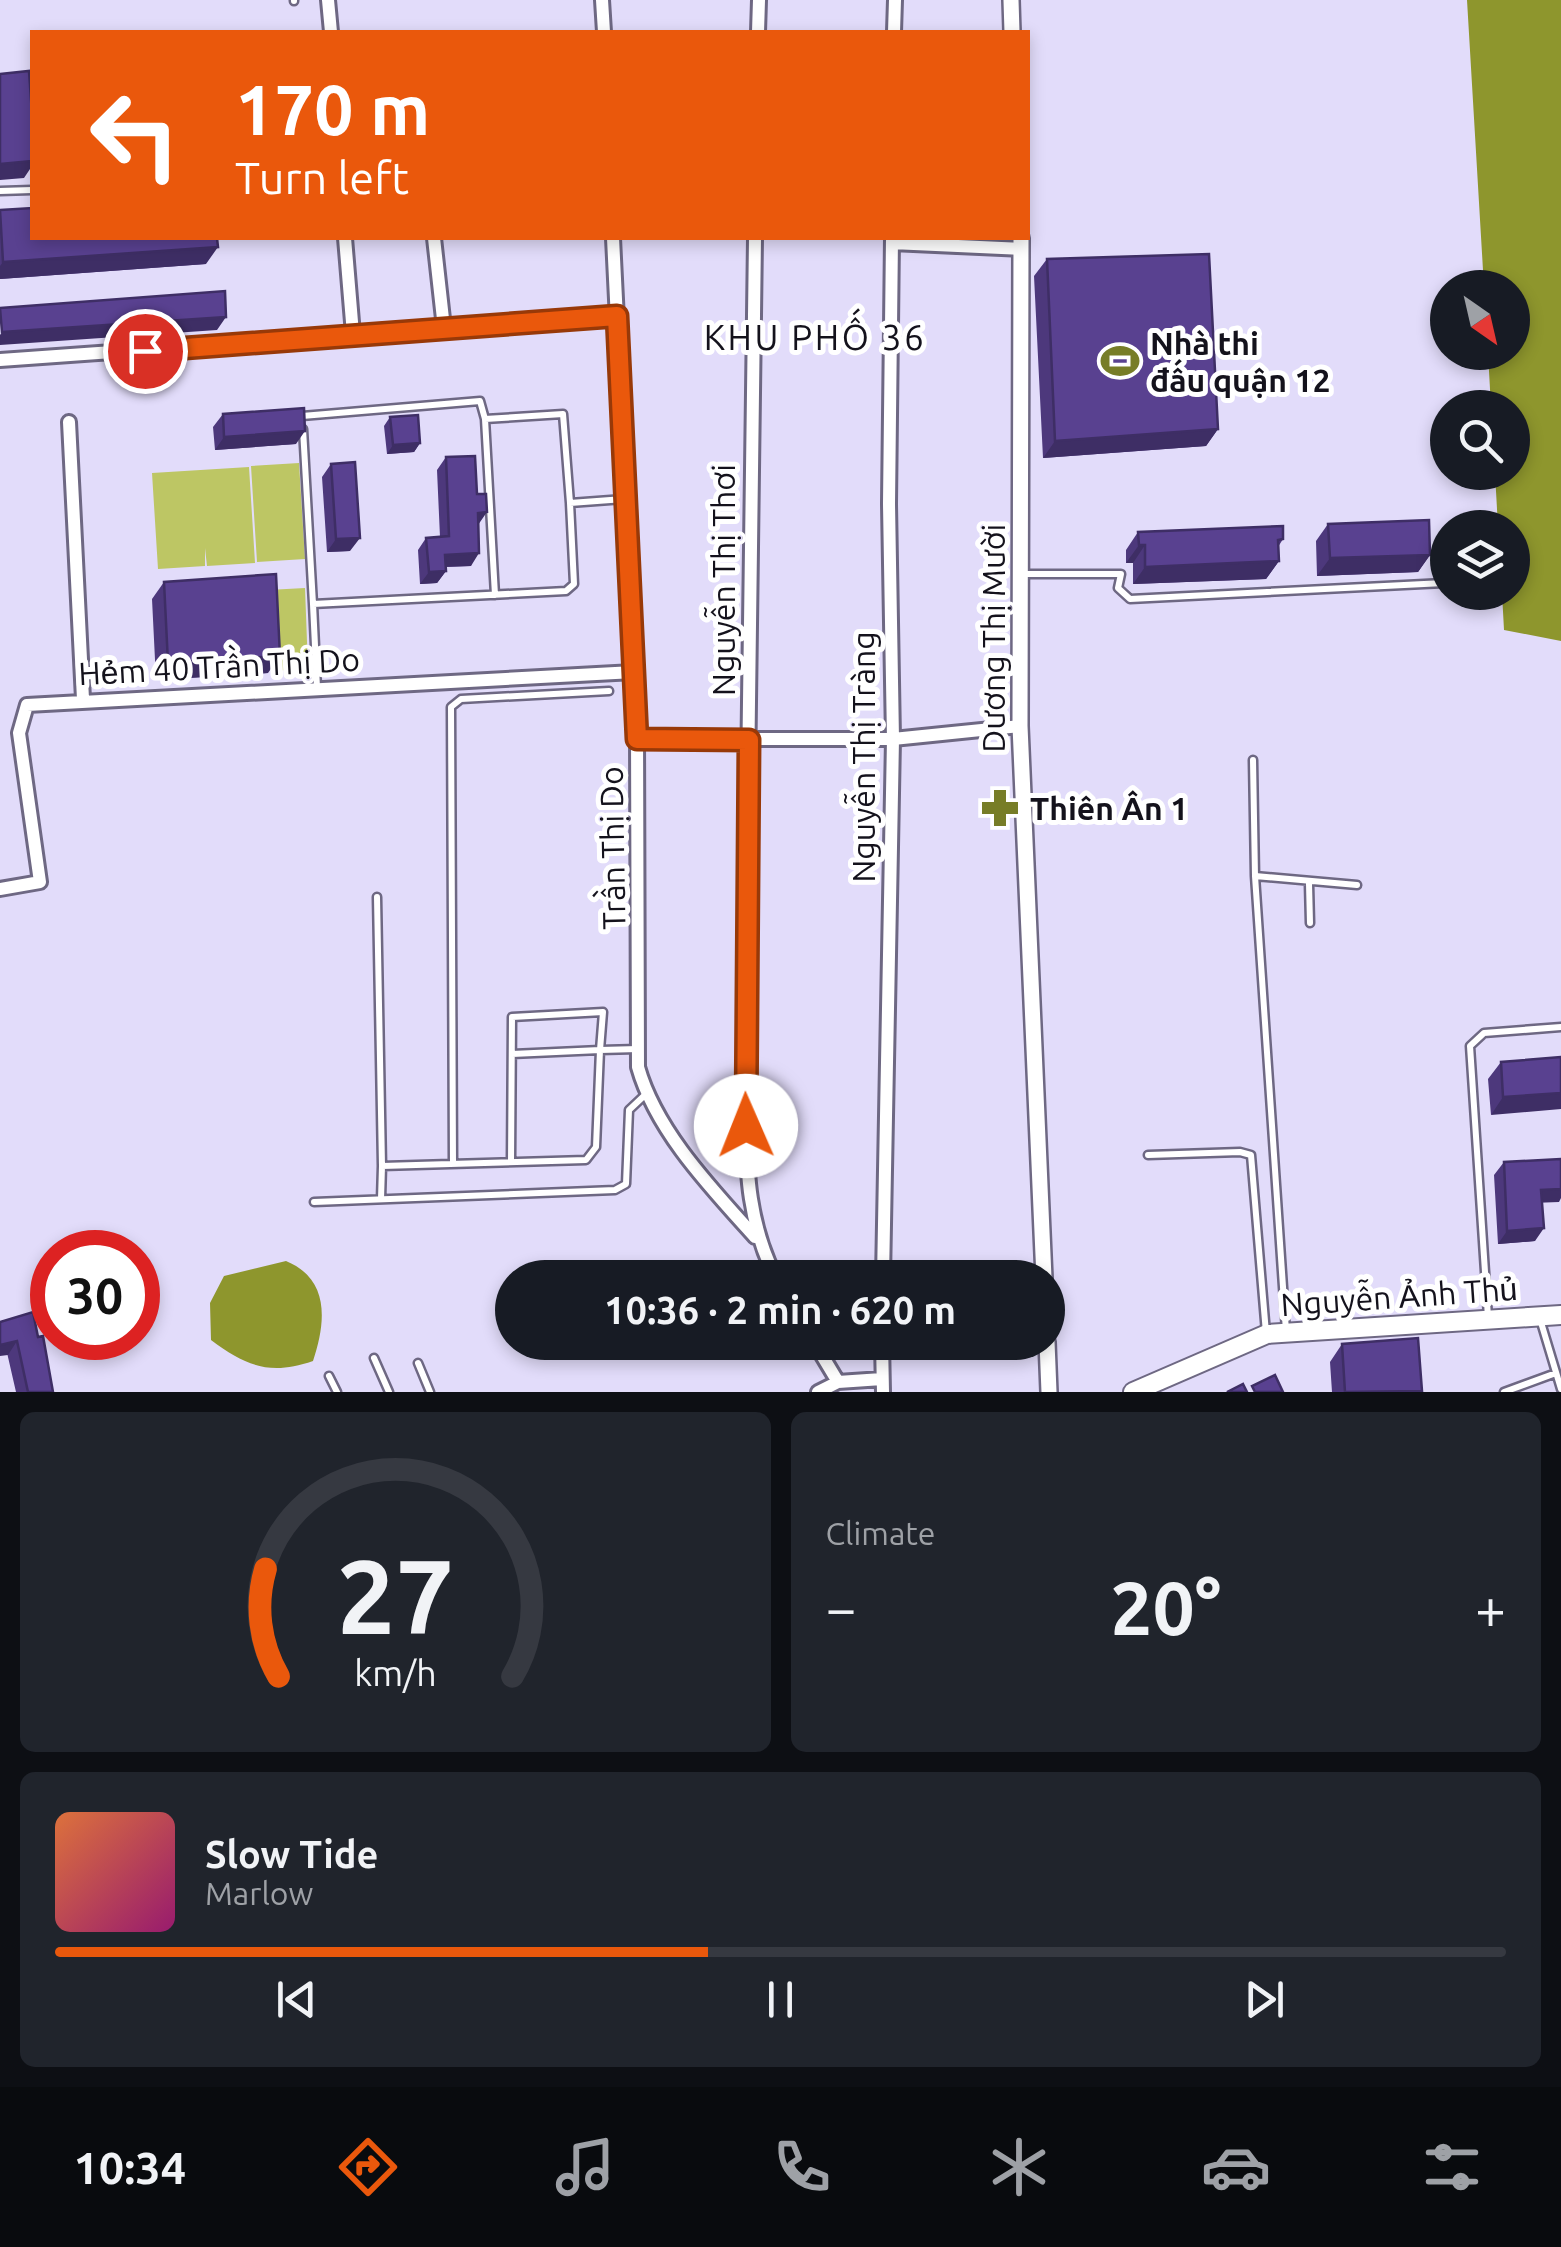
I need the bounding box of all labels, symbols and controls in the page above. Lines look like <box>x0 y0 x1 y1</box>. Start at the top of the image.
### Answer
icon: left <box>70 70 200 200</box>
text: 170 m <box>235 70 430 148</box>
text: Turn left <box>235 152 409 203</box>
north arrow <box>1430 270 1530 370</box>
map controls <box>1430 270 1530 610</box>
district label: KHU PHỐ 36 <box>704 308 926 357</box>
pin <box>103 309 188 394</box>
icon: arrive <box>118 324 173 379</box>
place label: Nhà thi đấu quận 12 <box>1150 325 1331 398</box>
sports icon: Nhà thi đấu quận 12 <box>1099 340 1141 382</box>
button: search <box>1430 390 1530 490</box>
street label: Nguyễn Thị Thơi <box>703 464 741 696</box>
button: layers <box>1430 510 1530 610</box>
street label: Dương Thị Mười <box>975 524 1011 752</box>
street label: Nguyễn Thị Tràng <box>843 631 881 883</box>
street label: Hẻm 40 Trần Thị Do <box>77 638 361 691</box>
street label: Trần Thị Do <box>590 766 631 930</box>
pharmacy icon: Thiên Ân 1 <box>979 787 1021 829</box>
place label: Thiên Ân 1 <box>1030 790 1188 826</box>
position arrow <box>694 1074 798 1178</box>
speed limit sign: 30 <box>30 1230 160 1360</box>
street label: Nguyễn Ảnh Thủ <box>1279 1268 1519 1322</box>
text: 10:36 · 2 min · 620 m <box>604 1289 956 1331</box>
text: Climate <box>826 1515 936 1551</box>
text: 27 <box>337 1537 454 1654</box>
text: 20° <box>1110 1565 1221 1649</box>
text: − <box>826 1577 857 1638</box>
text: + <box>1475 1577 1506 1638</box>
text: km/h <box>354 1653 437 1693</box>
text: Slow Tide <box>205 1833 378 1875</box>
text: Marlow <box>205 1875 313 1911</box>
icon: previous <box>269 1972 324 2027</box>
icon: pause <box>753 1972 808 2027</box>
icon: next <box>1237 1972 1292 2027</box>
icon: directions <box>333 2132 403 2202</box>
icon: music <box>550 2132 620 2202</box>
icon: phone <box>767 2132 837 2202</box>
icon: climate <box>984 2132 1054 2202</box>
icon: car <box>1201 2132 1271 2202</box>
icon: filters <box>1417 2132 1487 2202</box>
text: 10:34 <box>73 2142 186 2193</box>

